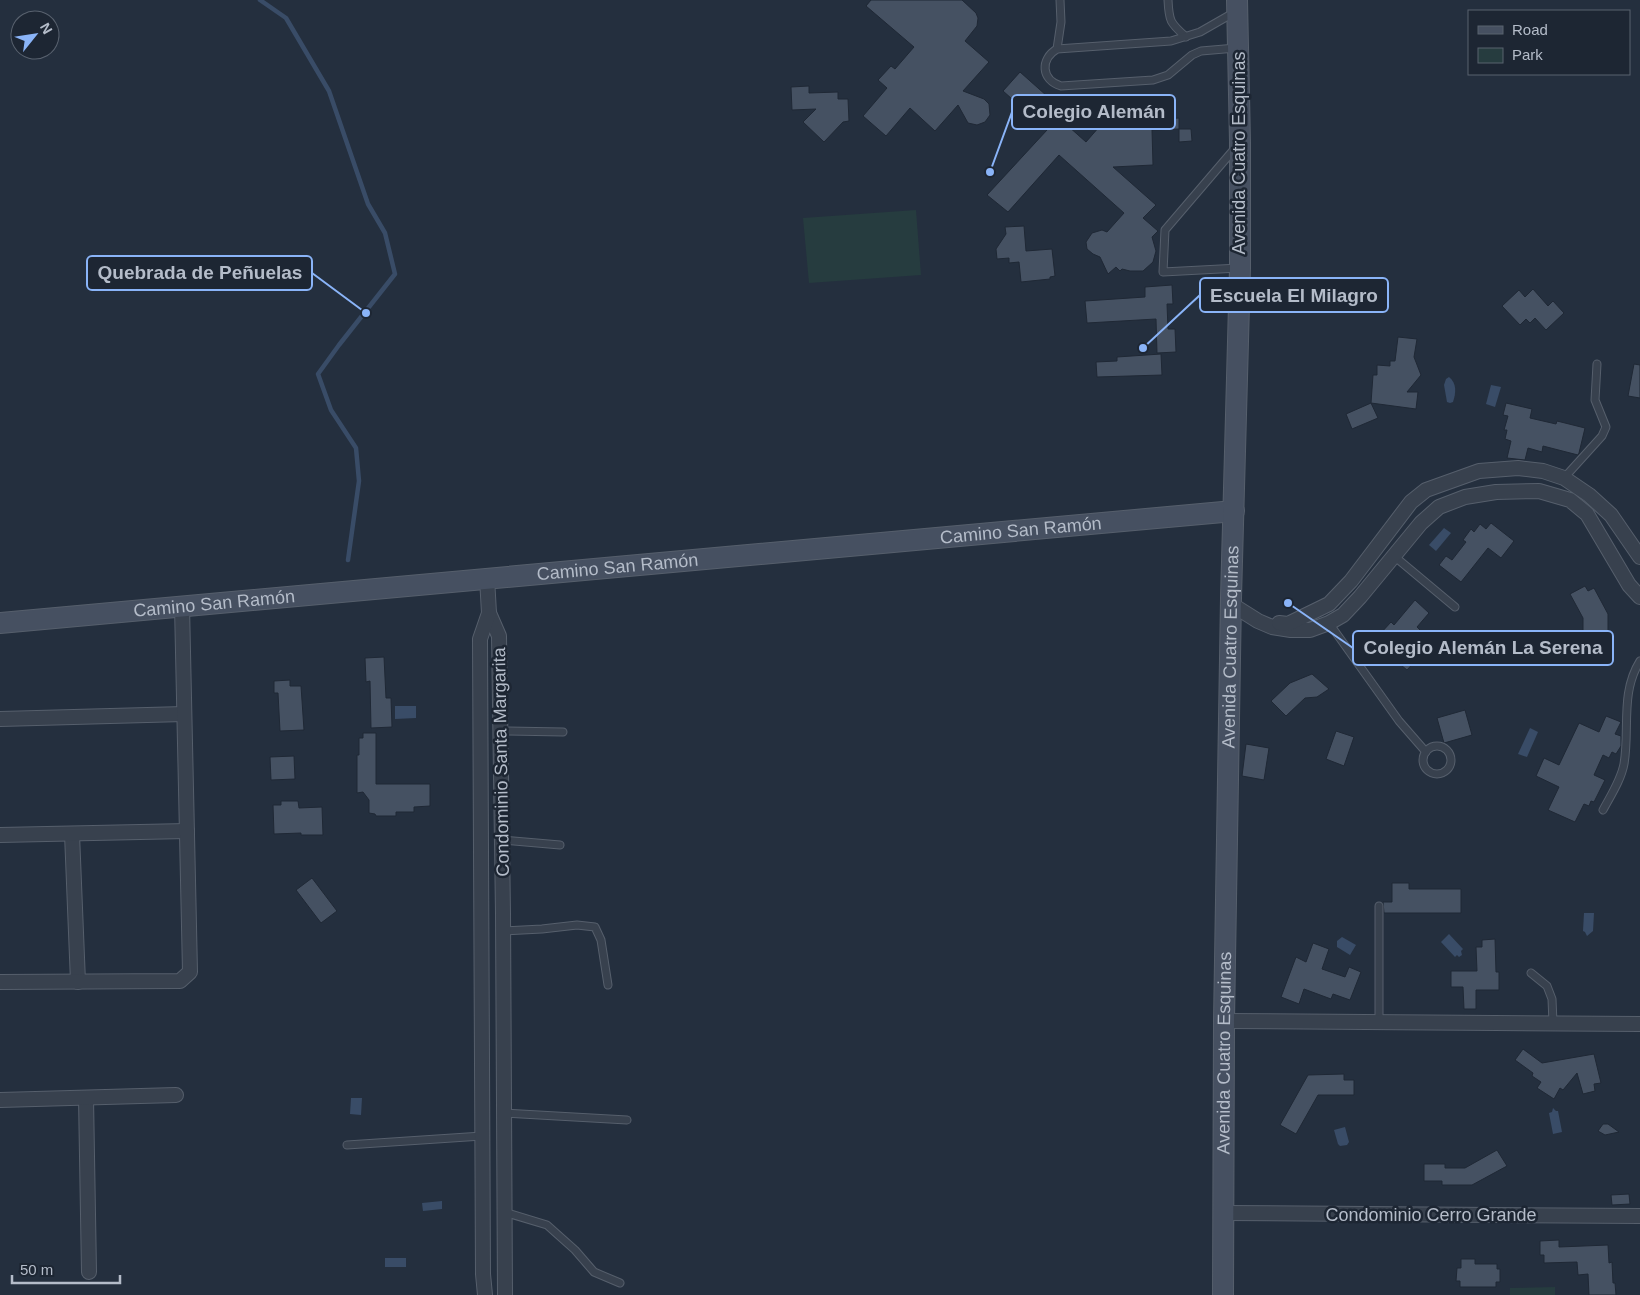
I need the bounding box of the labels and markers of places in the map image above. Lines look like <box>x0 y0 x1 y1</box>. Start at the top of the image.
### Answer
callout: Colegio Alemán <box>1012 95 1175 129</box>
callout: Quebrada de Peñuelas <box>87 256 312 290</box>
callout: Escuela El Milagro <box>1200 278 1388 312</box>
callout: Colegio Alemán La Serena <box>1353 631 1613 665</box>

